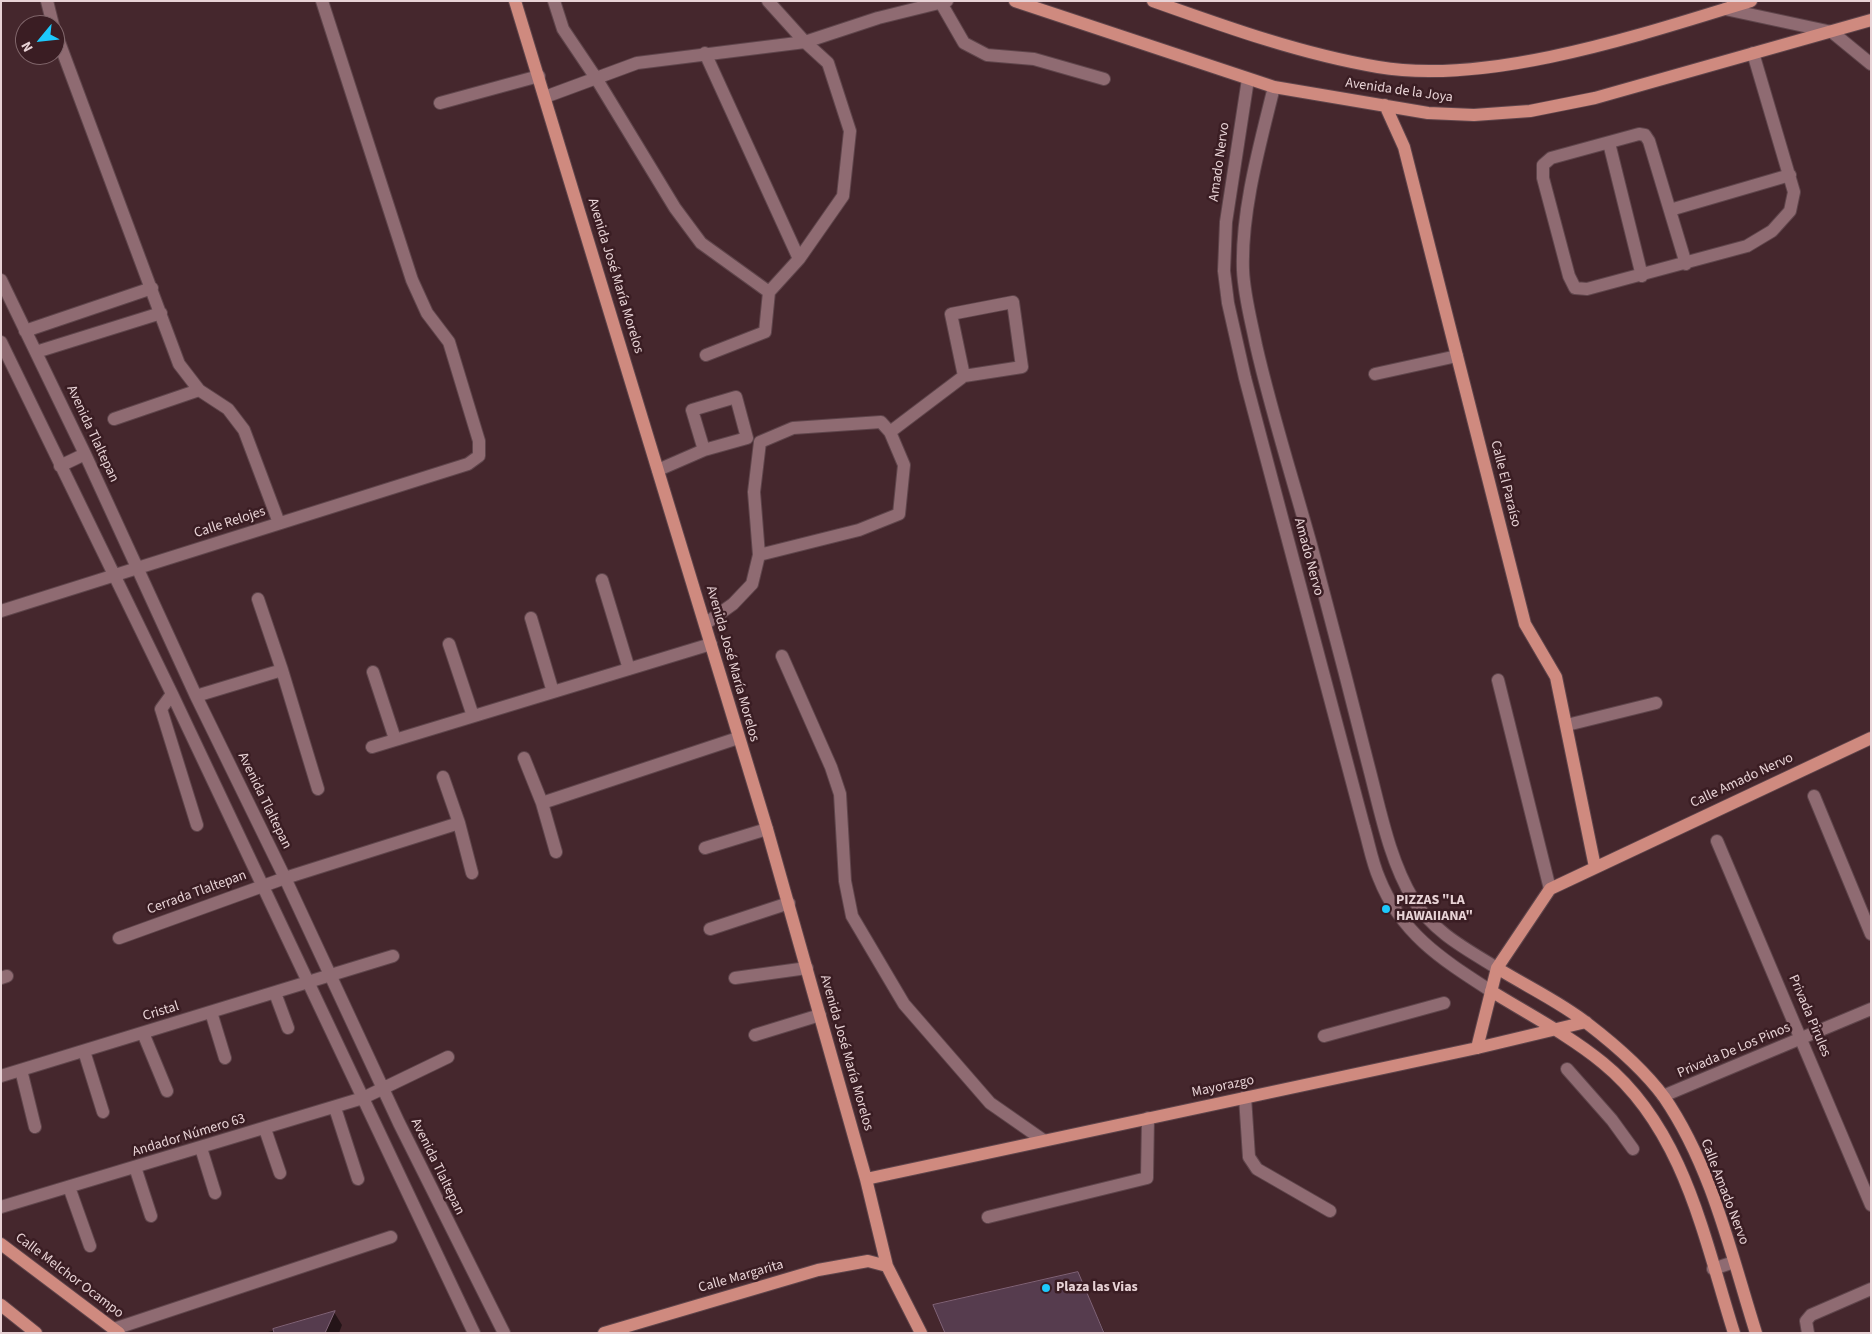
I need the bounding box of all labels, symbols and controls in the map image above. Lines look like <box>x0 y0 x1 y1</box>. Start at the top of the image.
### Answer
north arrow <box>15 15 65 65</box>
text: N <box>17 38 39 55</box>
street label: Avenida de la Joya <box>1344 75 1454 107</box>
street label: Amado Nervo <box>1206 121 1234 203</box>
street label: Avenida José María Morelos <box>583 196 647 356</box>
street label: Avenida Tlaltepan <box>62 383 122 485</box>
street label: Calle El Paraíso <box>1486 439 1524 529</box>
street label: Calle Relojes <box>192 504 268 542</box>
street label: Amado Nervo <box>1290 516 1326 598</box>
street label: Avenida José María Morelos <box>702 584 762 744</box>
street label: Avenida Tlaltepan <box>233 750 295 852</box>
street label: Calle Amado Nervo <box>1688 750 1796 812</box>
street label: Cerrada Tlaltepan <box>145 867 249 919</box>
place label: PIZZAS "LA HAWAIIANA" <box>1396 893 1473 926</box>
marker: PIZZAS "LA HAWAIIANA" <box>1380 903 1392 915</box>
street label: Privada Pirules <box>1784 972 1834 1060</box>
street label: Avenida José María Morelos <box>816 973 876 1133</box>
street label: Cristal <box>141 999 181 1025</box>
street label: Privada De Los Pinos <box>1675 1020 1793 1082</box>
street label: Mayorazgo <box>1190 1072 1256 1102</box>
street label: Andador Número 63 <box>130 1111 248 1161</box>
street label: Avenida Tlaltepan <box>406 1116 468 1218</box>
street label: Calle Amado Nervo <box>1696 1137 1752 1247</box>
street label: Calle Melchor Ocampo <box>11 1230 127 1322</box>
street label: Calle Margarita <box>697 1257 785 1297</box>
place label: Plaza las Vias <box>1056 1280 1138 1296</box>
marker: Plaza las Vias <box>1040 1282 1052 1294</box>

